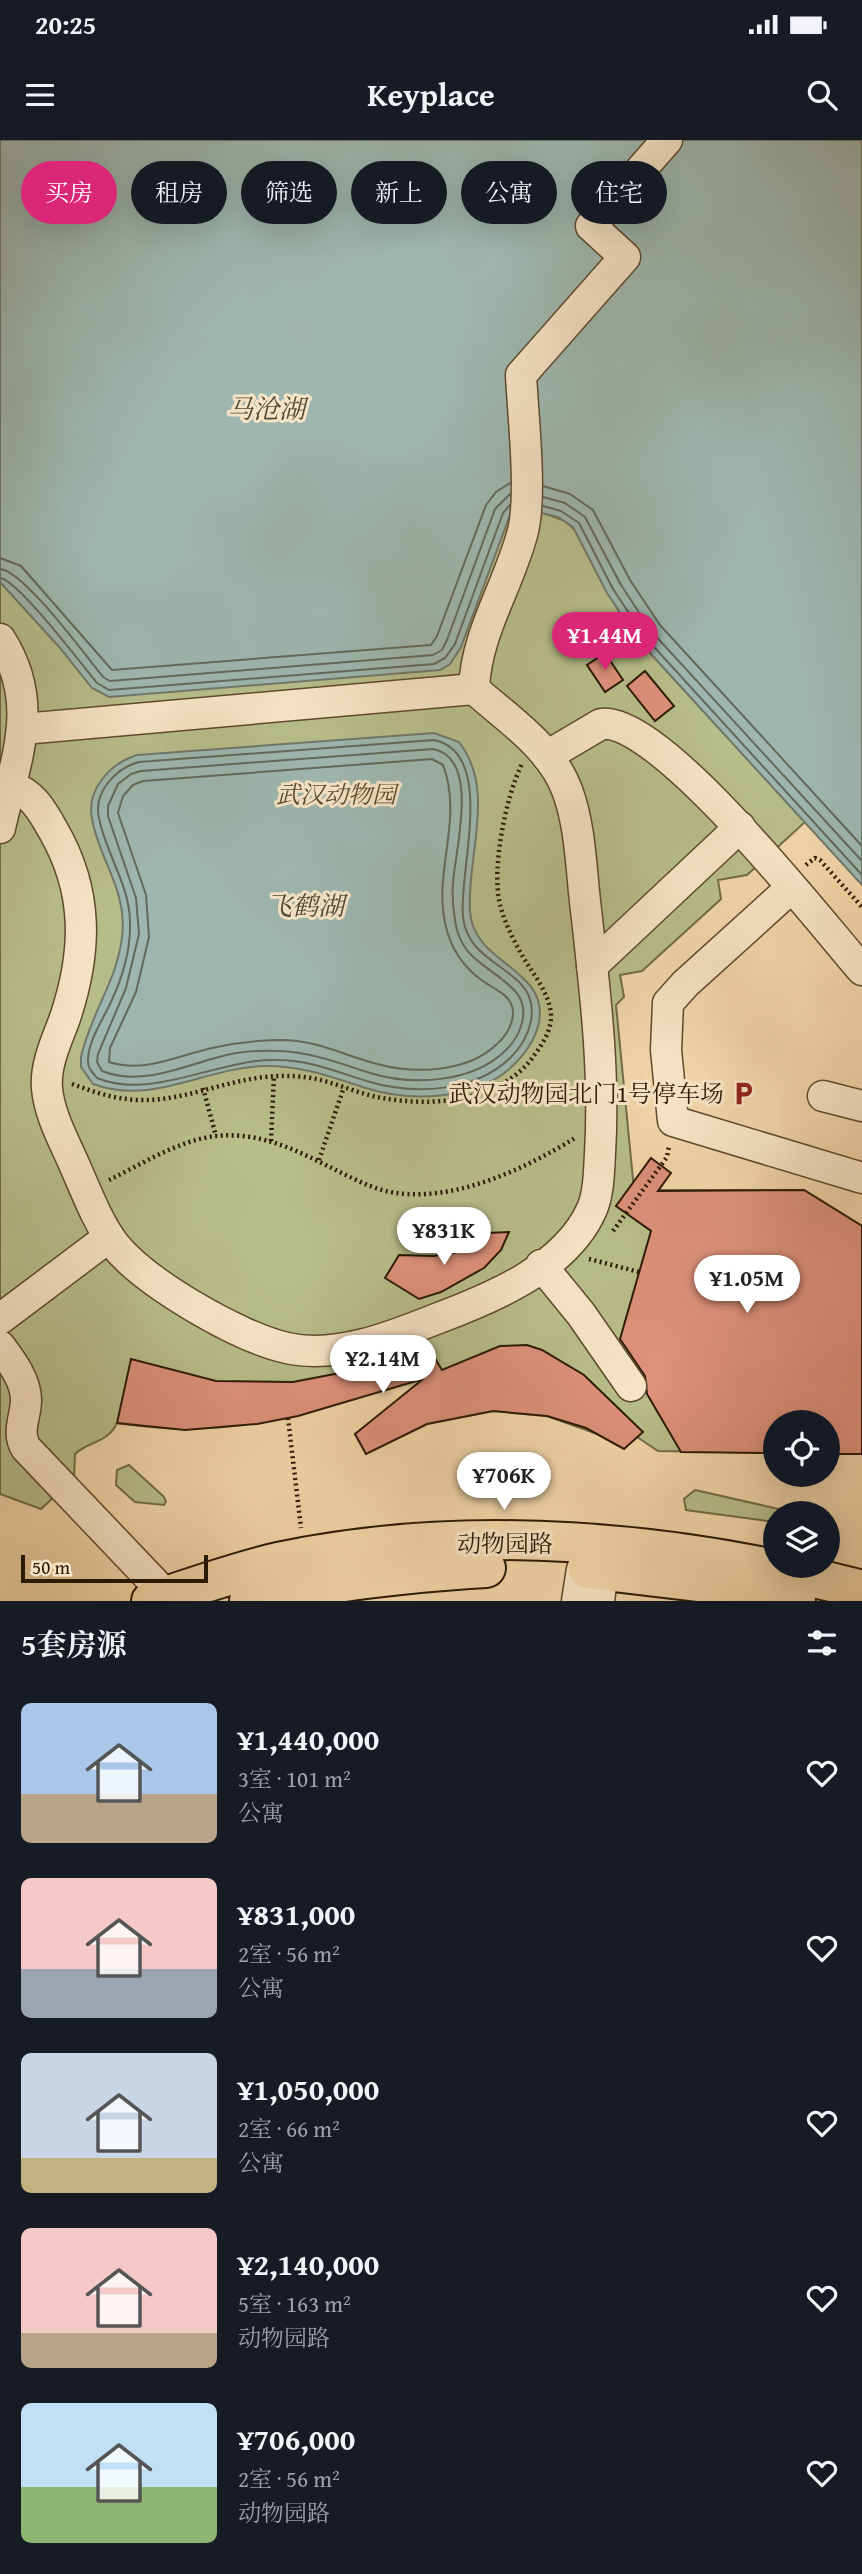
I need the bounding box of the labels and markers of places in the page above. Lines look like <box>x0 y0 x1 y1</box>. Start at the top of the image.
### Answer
pin: ¥1.44M <box>548 612 662 672</box>
place label: 武汉动物园北门1号停车场 <box>448 1076 724 1111</box>
parking icon: 武汉动物园北门1号停车场 <box>730 1079 758 1107</box>
pin: ¥831K <box>395 1208 493 1267</box>
pin: ¥1.05M <box>690 1256 804 1315</box>
pin: ¥2.14M <box>326 1336 440 1395</box>
pin: ¥706K <box>455 1452 553 1512</box>

